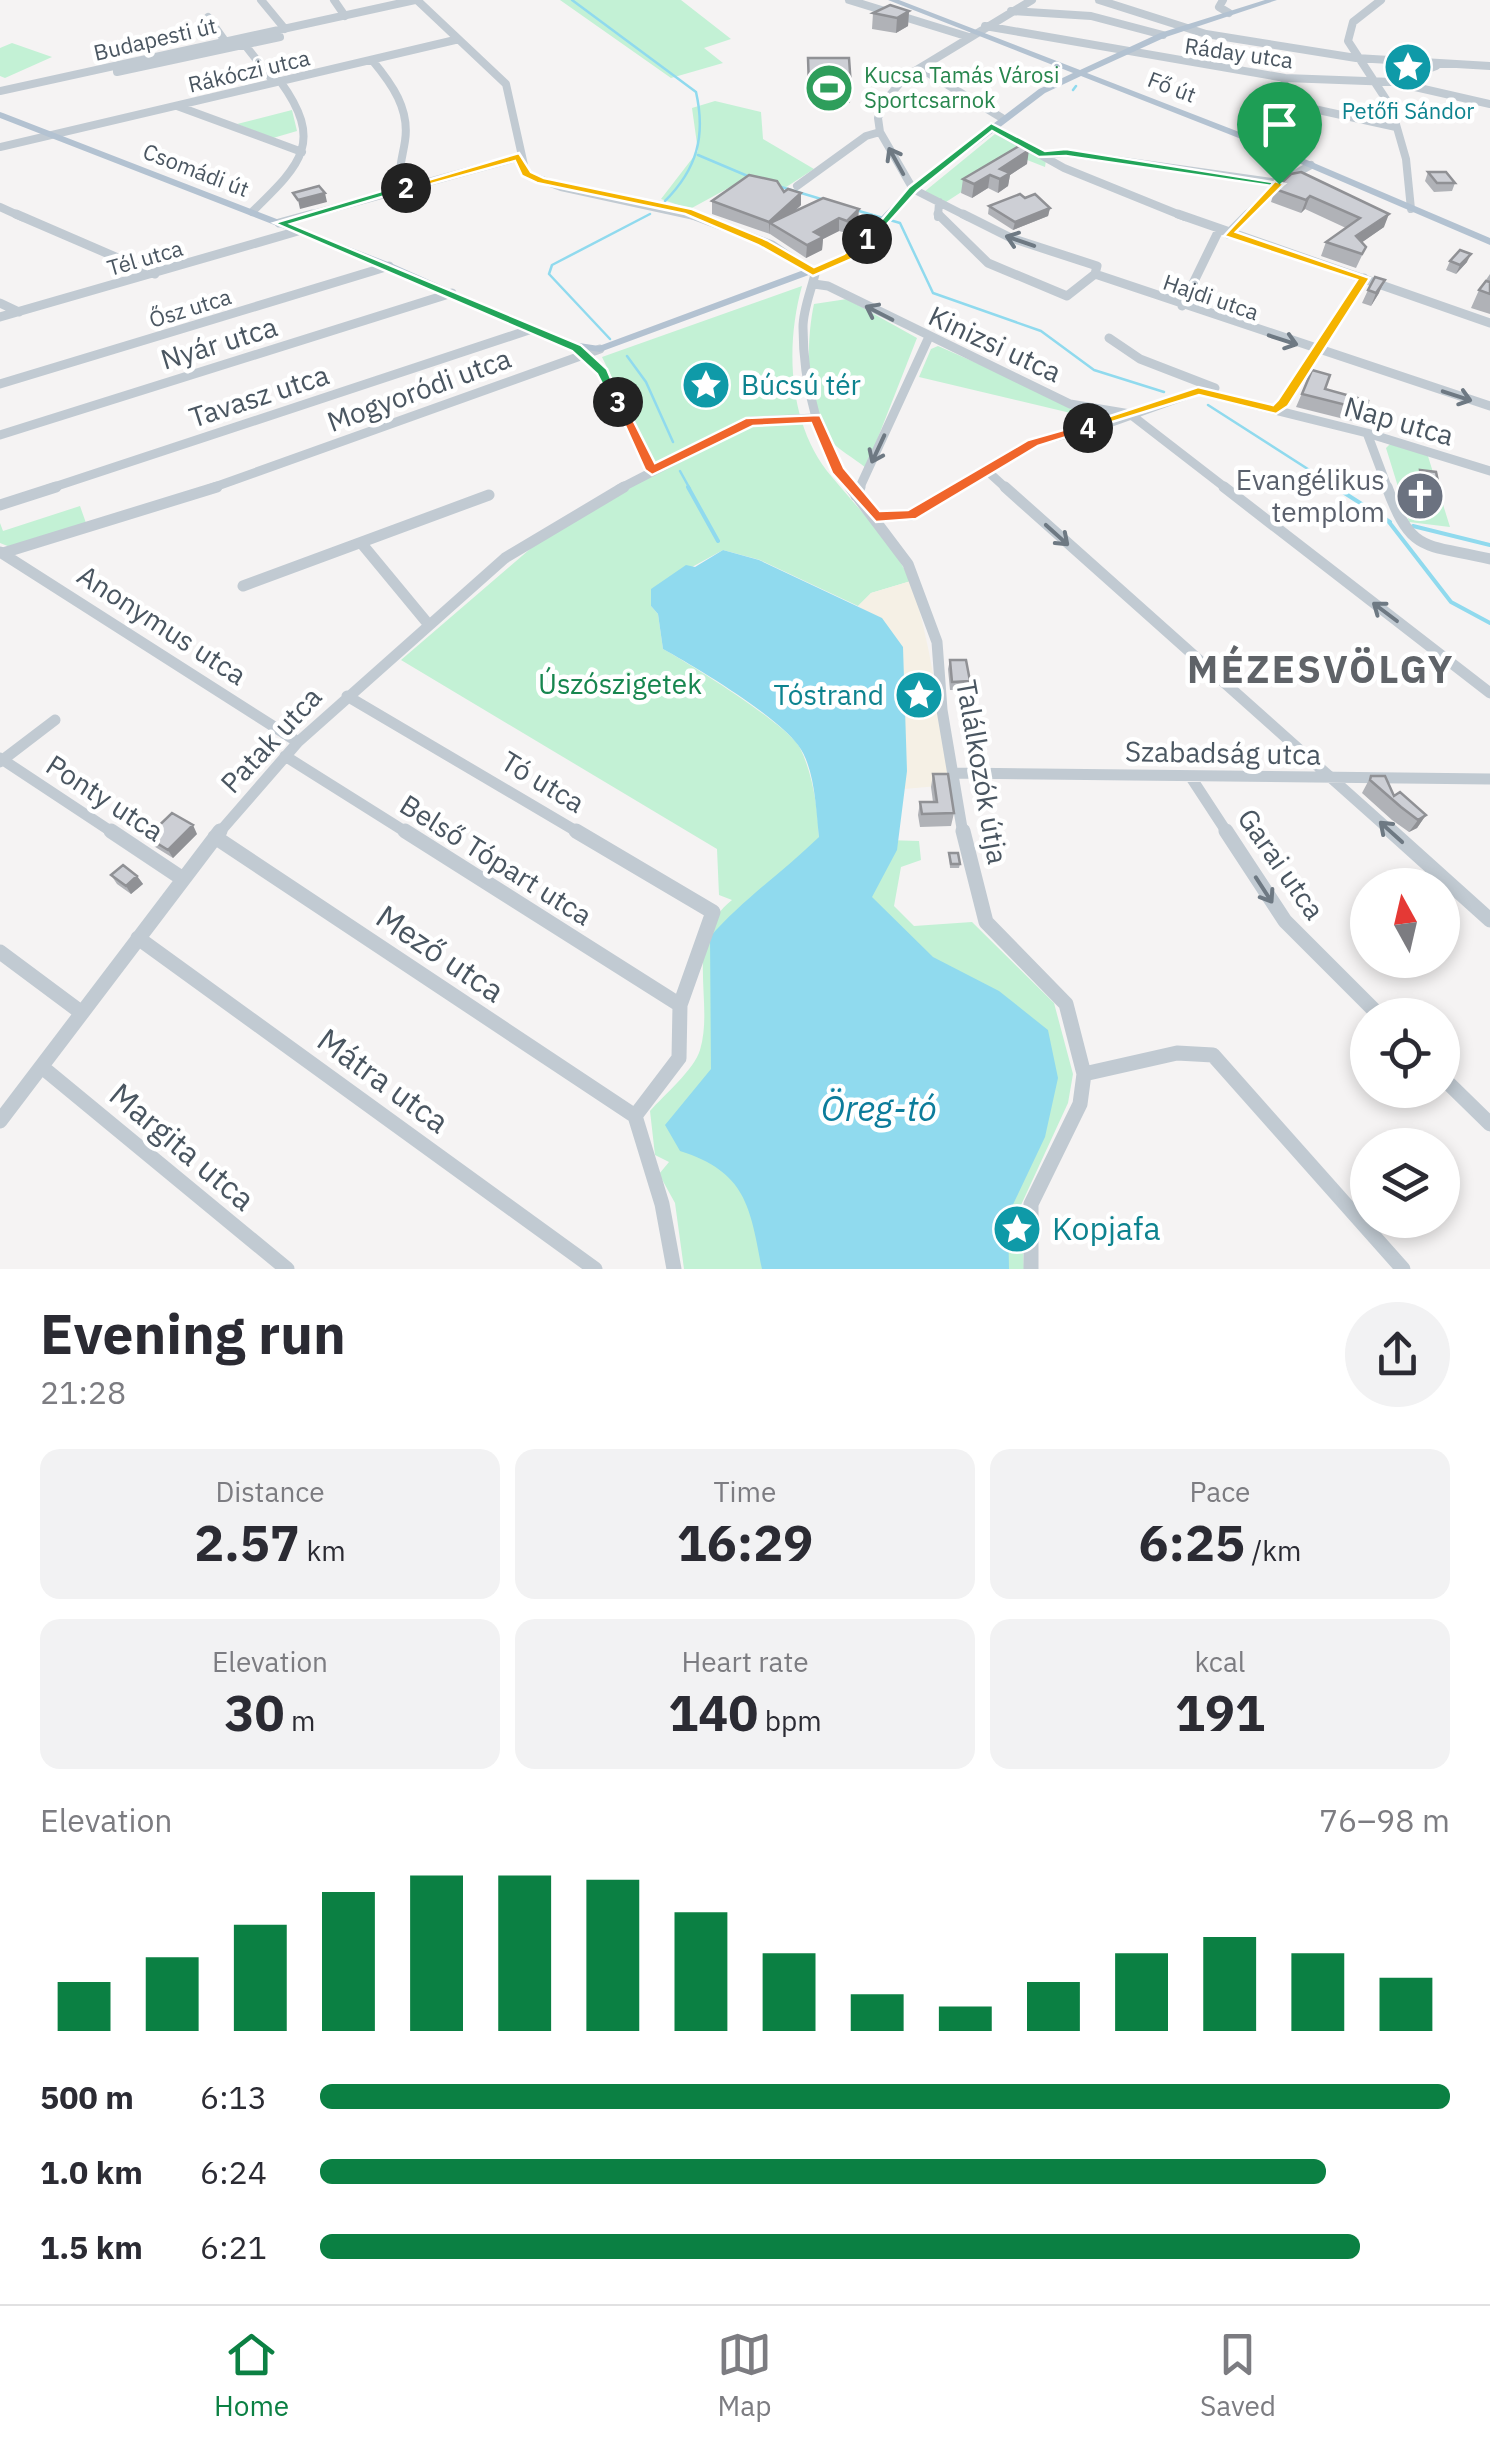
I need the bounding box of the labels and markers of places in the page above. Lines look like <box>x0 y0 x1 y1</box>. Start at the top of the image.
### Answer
place icon: Petőfi Sándor <box>1382 41 1434 93</box>
place label: Kucsa Tamás Városi Sportcsarnok <box>864 60 1060 114</box>
sports icon: Kucsa Tamás Városi Sportcsarnok <box>803 62 855 114</box>
pin <box>1237 82 1322 185</box>
place label: Petőfi Sándor <box>1342 96 1474 125</box>
pin: 2 <box>381 163 431 213</box>
pin: 1 <box>842 214 892 264</box>
place icon: Búcsú tér <box>680 359 732 411</box>
place label: Búcsú tér <box>741 366 861 403</box>
pin: 3 <box>593 377 643 427</box>
pin: 4 <box>1063 403 1113 453</box>
place label: Evangélikus templom <box>1236 461 1385 530</box>
church icon: Evangélikus templom <box>1394 470 1446 522</box>
place icon: Tóstrand <box>893 669 945 721</box>
place label: Tóstrand <box>774 676 884 713</box>
place icon: Kopjafa <box>991 1203 1043 1255</box>
place label: Kopjafa <box>1052 1207 1161 1249</box>

